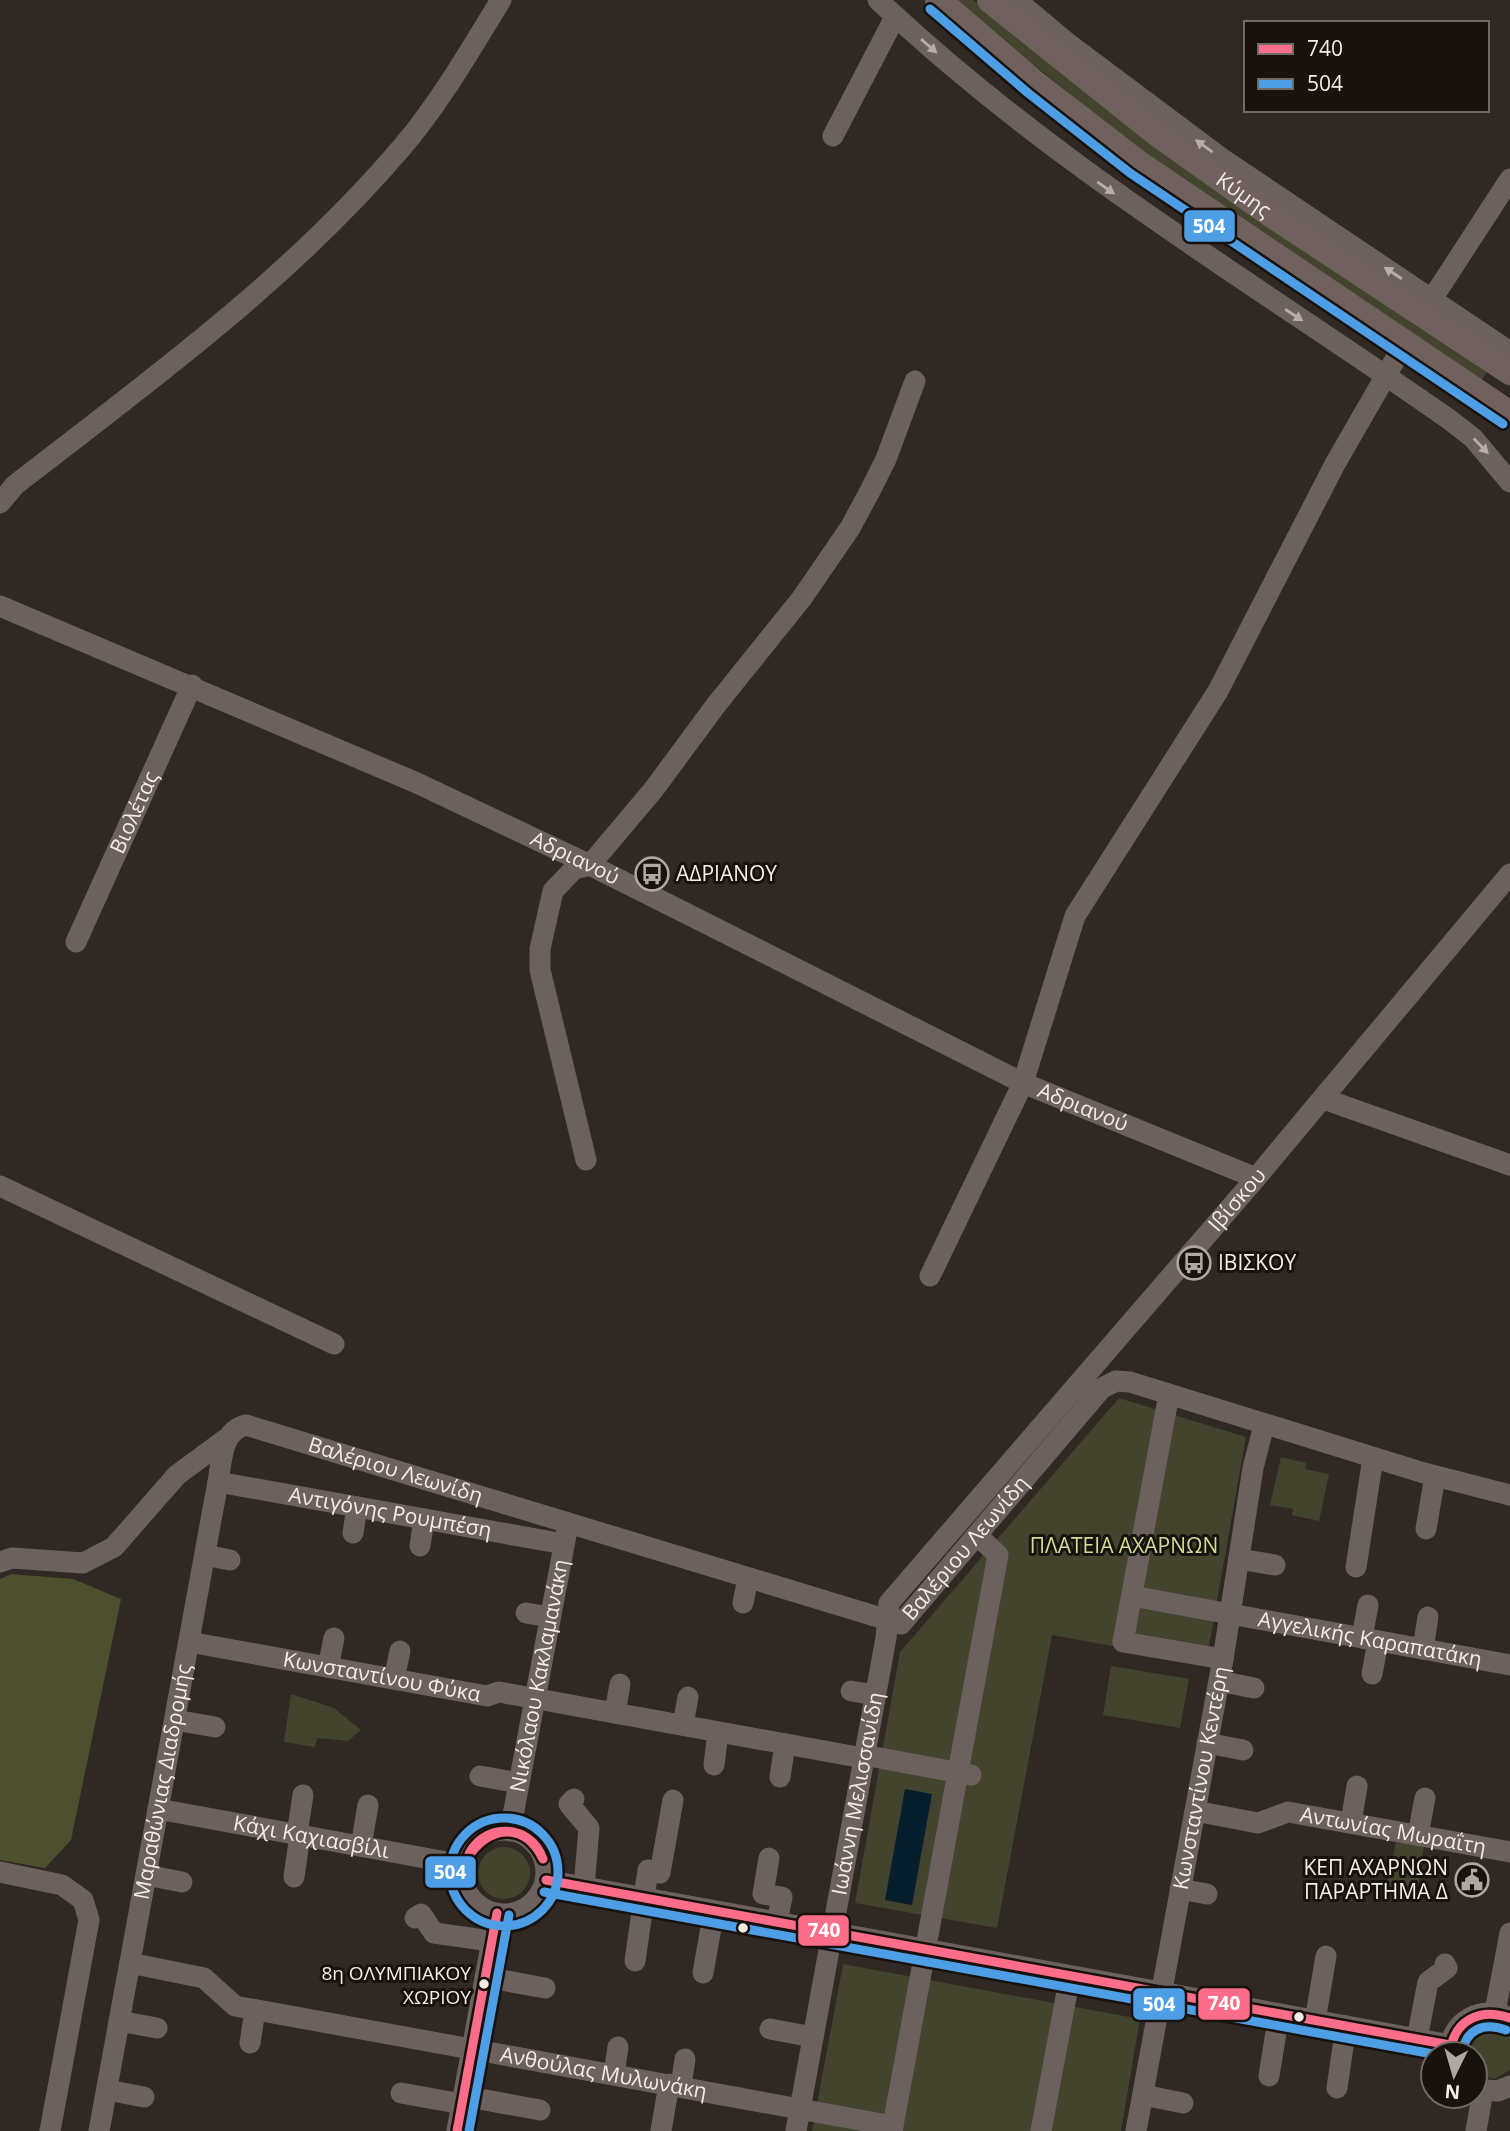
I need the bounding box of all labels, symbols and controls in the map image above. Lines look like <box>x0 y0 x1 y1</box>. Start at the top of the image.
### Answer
legend <box>1244 21 1489 112</box>
text: 740 <box>1307 34 1343 62</box>
one-way arrow <box>920 38 937 53</box>
text: 504 <box>1307 69 1343 97</box>
one-way arrow <box>1195 139 1213 153</box>
street label: Κύμης <box>1211 165 1277 224</box>
one-way arrow <box>1097 181 1115 195</box>
line badge: 504 <box>1183 209 1236 243</box>
text: 504 <box>1193 213 1225 239</box>
one-way arrow <box>1383 267 1402 280</box>
one-way arrow <box>1285 308 1304 321</box>
one-way arrow <box>1472 437 1489 454</box>
street label: Βιολέτας <box>103 767 164 858</box>
street label: Αδριανού <box>526 824 625 891</box>
bus stop icon: ΑΔΡΙΑΝΟΥ <box>633 855 671 893</box>
place label: ΑΔΡΙΑΝΟΥ <box>676 859 777 887</box>
street label: Αδριανού <box>1034 1076 1133 1137</box>
street label: Ιβίσκου <box>1201 1161 1272 1237</box>
bus stop icon: ΙΒΙΣΚΟΥ <box>1175 1244 1213 1282</box>
place label: ΙΒΙΣΚΟΥ <box>1218 1248 1296 1276</box>
street label: Βαλέριου Λεωνίδη <box>305 1430 487 1509</box>
street label: Βαλέριου Λεωνίδη <box>895 1469 1034 1626</box>
street label: Αντιγόνης Ρουμπέση <box>287 1480 494 1544</box>
park label: ΠΛΑΤΕΙΑ ΑΧΑΡΝΩΝ <box>1030 1531 1218 1559</box>
street label: Νικόλαου Κακλαμανάκη <box>503 1557 574 1794</box>
street label: Αγγελικής Καραπατάκη <box>1256 1604 1484 1673</box>
street label: Κωνσταντίνου Φύκα <box>281 1644 483 1708</box>
street label: Μαραθώνιας Διαδρομής <box>127 1662 197 1902</box>
street label: Κωνσταντίνου Κεντέρη <box>1166 1664 1234 1892</box>
street label: Ιωάννη Μελισσανίδη <box>824 1690 889 1897</box>
street label: Αντωνίας Μωραΐτη <box>1298 1799 1489 1860</box>
street label: Κάχι Καχιασβίλι <box>231 1808 392 1864</box>
place label: ΚΕΠ ΑΧΑΡΝΩΝ ΠΑΡΑΡΤΗΜΑ Δ <box>1303 1853 1448 1905</box>
line badge: 504 <box>424 1855 477 1889</box>
text: 504 <box>434 1859 466 1885</box>
public building icon: ΚΕΠ ΑΧΑΡΝΩΝ ΠΑΡΑΡΤΗΜΑ Δ <box>1453 1861 1491 1899</box>
line badge: 740 <box>797 1914 850 1947</box>
text: 740 <box>808 1917 840 1943</box>
unlabelled marker <box>736 1921 750 1935</box>
place label: 8η ΟΛΥΜΠΙΑΚΟΥ ΧΩΡΙΟΥ <box>321 1960 471 2010</box>
marker: 8η ΟΛΥΜΠΙΑΚΟΥ ΧΩΡΙΟΥ <box>477 1977 491 1991</box>
line badge: 504 <box>1132 1987 1186 2021</box>
line badge: 740 <box>1197 1987 1251 2021</box>
text: 740 <box>1208 1990 1240 2016</box>
text: 504 <box>1143 1991 1175 2017</box>
unlabelled marker <box>1292 2010 1306 2024</box>
street label: Ανθούλας Μυλωνάκη <box>498 2040 709 2105</box>
north arrow <box>1419 2040 1489 2110</box>
text: N <box>1444 2078 1461 2106</box>

